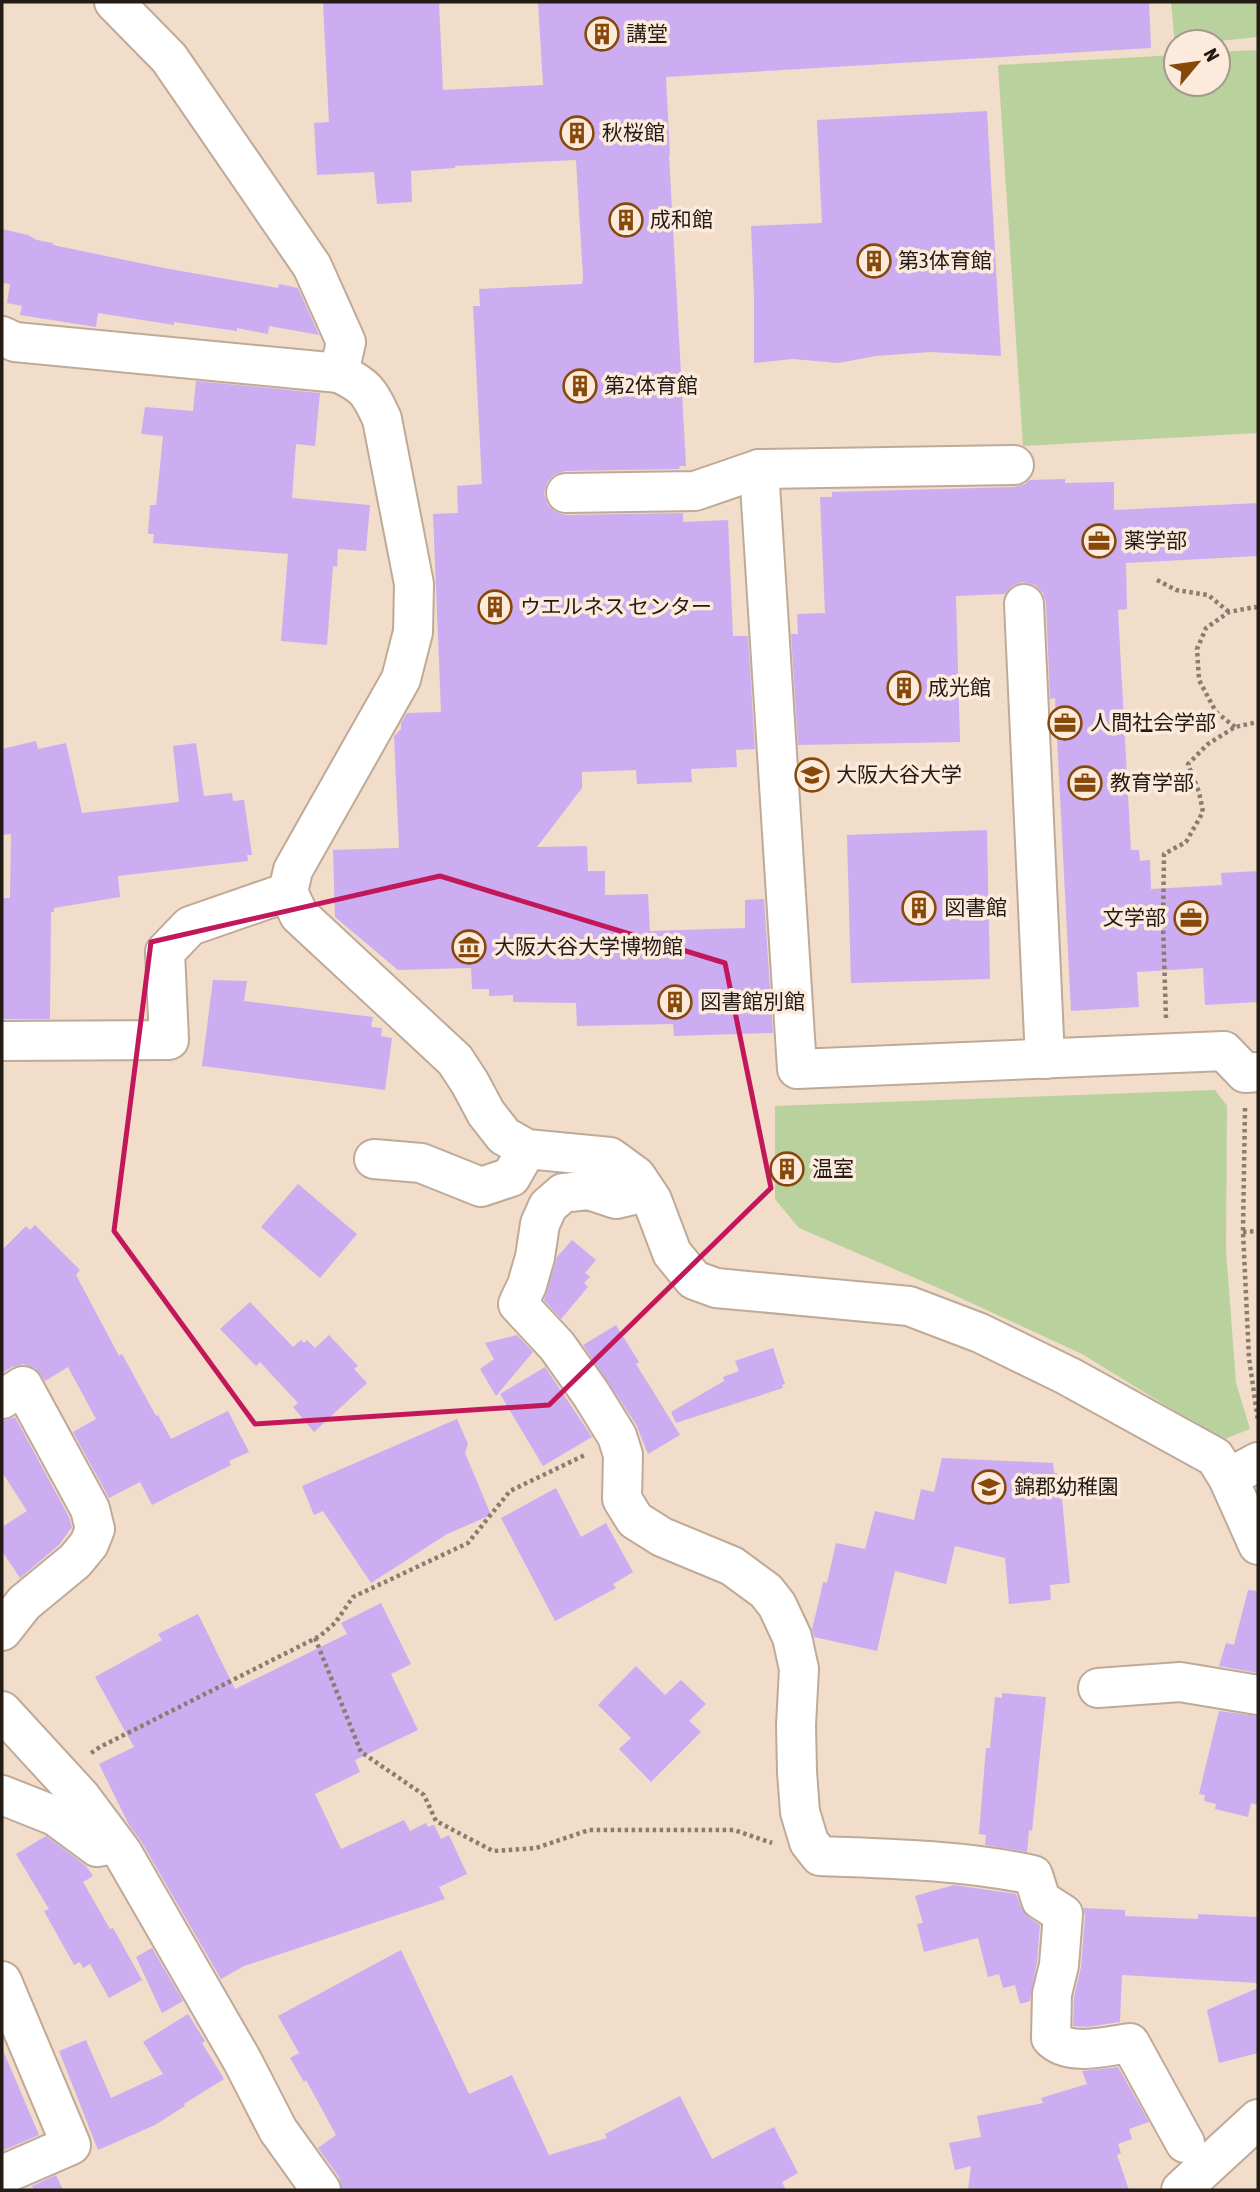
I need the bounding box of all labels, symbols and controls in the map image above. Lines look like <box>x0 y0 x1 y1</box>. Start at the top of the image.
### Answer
building icon: 講堂 <box>583 15 621 53</box>
place label: 講堂 <box>626 21 668 45</box>
north arrow <box>1162 28 1232 98</box>
text: N <box>1200 45 1224 65</box>
building icon: 秋桜館 <box>558 114 596 152</box>
place label: 秋桜館 <box>602 120 665 144</box>
building icon: 成和館 <box>607 201 645 239</box>
place label: 成和館 <box>650 207 713 231</box>
building icon: 第3体育館 <box>855 242 893 280</box>
place label: 第3体育館 <box>898 248 992 272</box>
building icon: 第2体育館 <box>561 367 599 405</box>
place label: 第2体育館 <box>604 373 698 397</box>
office icon: 薬学部 <box>1080 522 1118 560</box>
place label: 薬学部 <box>1124 528 1187 552</box>
building icon: ウエルネス センター <box>476 588 514 626</box>
place label: ウエルネス センター <box>520 594 712 618</box>
building icon: 成光館 <box>885 669 923 707</box>
place label: 成光館 <box>928 675 991 699</box>
office icon: 人間社会学部 <box>1046 704 1084 742</box>
place label: 人間社会学部 <box>1090 710 1216 734</box>
school or university icon: 大阪大谷大学 <box>793 756 831 794</box>
place label: 大阪大谷大学 <box>836 762 962 786</box>
office icon: 教育学部 <box>1066 764 1104 802</box>
place label: 教育学部 <box>1110 770 1194 794</box>
building icon: 図書館 <box>900 889 938 927</box>
place label: 図書館 <box>944 895 1007 919</box>
office icon: 文学部 <box>1172 899 1210 937</box>
place label: 文学部 <box>1103 905 1166 929</box>
museum icon: 大阪大谷大学博物館 <box>450 928 488 966</box>
place label: 大阪大谷大学博物館 <box>494 934 683 958</box>
building icon: 図書館別館 <box>656 983 694 1021</box>
place label: 図書館別館 <box>700 989 805 1013</box>
building icon: 温室 <box>768 1150 806 1188</box>
place label: 温室 <box>812 1156 854 1180</box>
school or university icon: 錦郡幼稚園 <box>970 1468 1008 1506</box>
place label: 錦郡幼稚園 <box>1014 1474 1119 1498</box>

